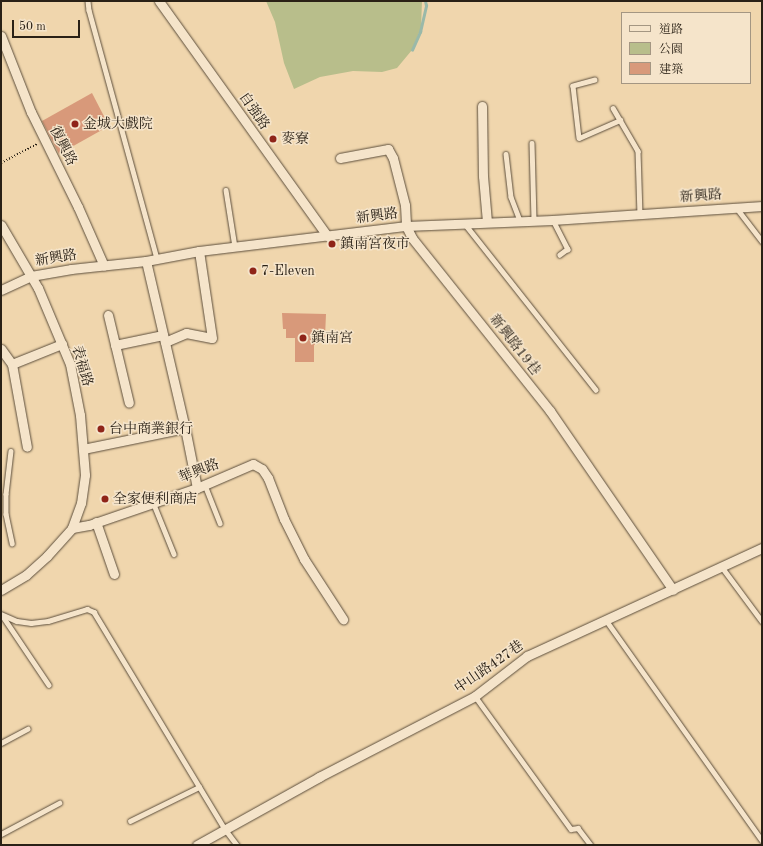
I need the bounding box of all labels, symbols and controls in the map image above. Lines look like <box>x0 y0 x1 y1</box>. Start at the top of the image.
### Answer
scale bar <box>14 12 82 38</box>
legend <box>621 12 751 84</box>
text: 50 m <box>19 21 46 33</box>
text: 道路 <box>659 24 683 36</box>
text: 公園 <box>659 44 683 56</box>
text: 建築 <box>659 64 683 76</box>
street label: 自強路 <box>235 89 273 133</box>
place label: 金城大戲院 <box>83 116 153 132</box>
marker: 金城大戲院 <box>70 119 80 129</box>
street label: 復興路 <box>46 123 80 169</box>
place label: 麥寮 <box>281 131 309 147</box>
marker: 麥寮 <box>268 134 278 144</box>
street label: 新興路 <box>679 186 723 206</box>
street label: 新興路 <box>355 205 399 227</box>
place label: 鎮南宮夜市 <box>340 236 410 252</box>
marker: 鎮南宮夜市 <box>327 239 337 249</box>
street label: 新興路 <box>34 246 78 270</box>
place label: 7-Eleven <box>261 263 315 279</box>
marker: 7-Eleven <box>248 266 258 276</box>
street label: 新興路19巷 <box>486 311 544 379</box>
place label: 鎮南宮 <box>311 330 353 346</box>
marker: 鎮南宮 <box>298 333 308 343</box>
street label: 表福路 <box>68 343 96 389</box>
place label: 台中商業銀行 <box>109 421 193 437</box>
marker: 台中商業銀行 <box>96 424 106 434</box>
street label: 華興路 <box>176 456 222 486</box>
place label: 全家便利商店 <box>113 491 197 507</box>
marker: 全家便利商店 <box>100 494 110 504</box>
street label: 中山路427巷 <box>451 637 527 697</box>

